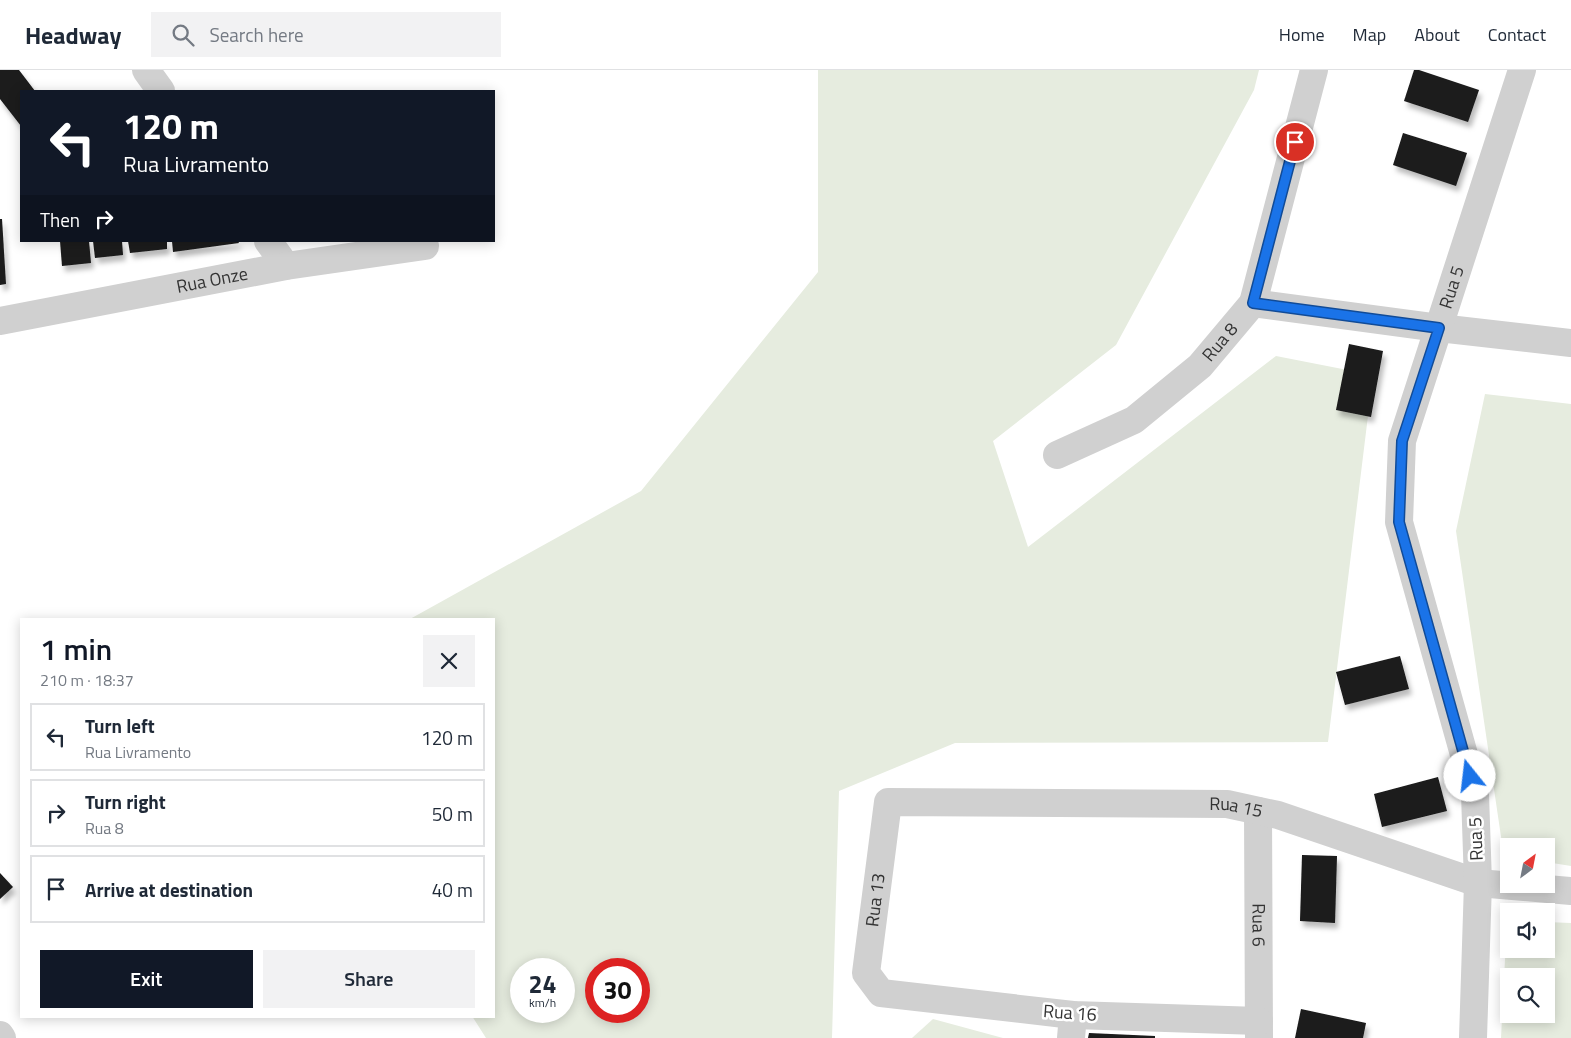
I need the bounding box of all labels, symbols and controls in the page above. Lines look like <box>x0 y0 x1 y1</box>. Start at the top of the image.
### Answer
search box <box>151 12 501 57</box>
text: Headway <box>25 17 121 53</box>
text: Search here <box>209 20 304 49</box>
icon: search <box>169 21 197 49</box>
text: Home <box>1279 21 1325 48</box>
text: Map <box>1353 21 1386 48</box>
text: About <box>1414 21 1460 48</box>
text: Contact <box>1488 21 1546 48</box>
text: 120 m <box>123 99 219 153</box>
icon: left <box>40 110 105 175</box>
pin <box>1274 121 1316 163</box>
icon: arrive <box>1281 128 1309 156</box>
text: Rua Livramento <box>123 147 269 181</box>
text: Then <box>40 205 80 234</box>
icon: right <box>90 205 118 233</box>
street label: Rua Onze <box>174 260 250 300</box>
street label: Rua 5 <box>1432 262 1471 312</box>
street label: Rua 8 <box>1195 316 1244 367</box>
text: 1 min <box>40 626 112 672</box>
button: close <box>423 635 475 687</box>
text: 210 m · 18:37 <box>40 668 134 692</box>
text: Turn left <box>85 711 155 740</box>
icon: left <box>42 723 70 751</box>
text: 120 m <box>421 723 473 752</box>
text: Rua Livramento <box>85 740 191 764</box>
position arrow <box>1443 749 1495 801</box>
text: Turn right <box>85 787 166 816</box>
street label: Rua 15 <box>1209 790 1265 824</box>
icon: right <box>42 799 70 827</box>
text: 50 m <box>432 799 473 828</box>
text: Rua 8 <box>85 816 124 840</box>
street label: Rua 5 <box>1461 817 1490 861</box>
north arrow <box>1500 838 1555 892</box>
map controls <box>1500 838 1555 1023</box>
street label: Rua 13 <box>858 871 892 928</box>
icon: arrive <box>42 875 70 903</box>
text: Arrive at destination <box>85 875 253 904</box>
text: 40 m <box>432 875 473 904</box>
street label: Rua 6 <box>1245 903 1273 947</box>
button: sound <box>1500 903 1555 958</box>
button: Exit <box>40 950 253 1008</box>
button: Share <box>263 950 475 1008</box>
speed limit sign: 30 <box>585 958 650 1023</box>
text: 24 <box>528 965 557 1003</box>
button: search <box>1500 968 1555 1023</box>
text: km/h <box>529 993 556 1012</box>
street label: Rua 16 <box>1042 997 1098 1028</box>

